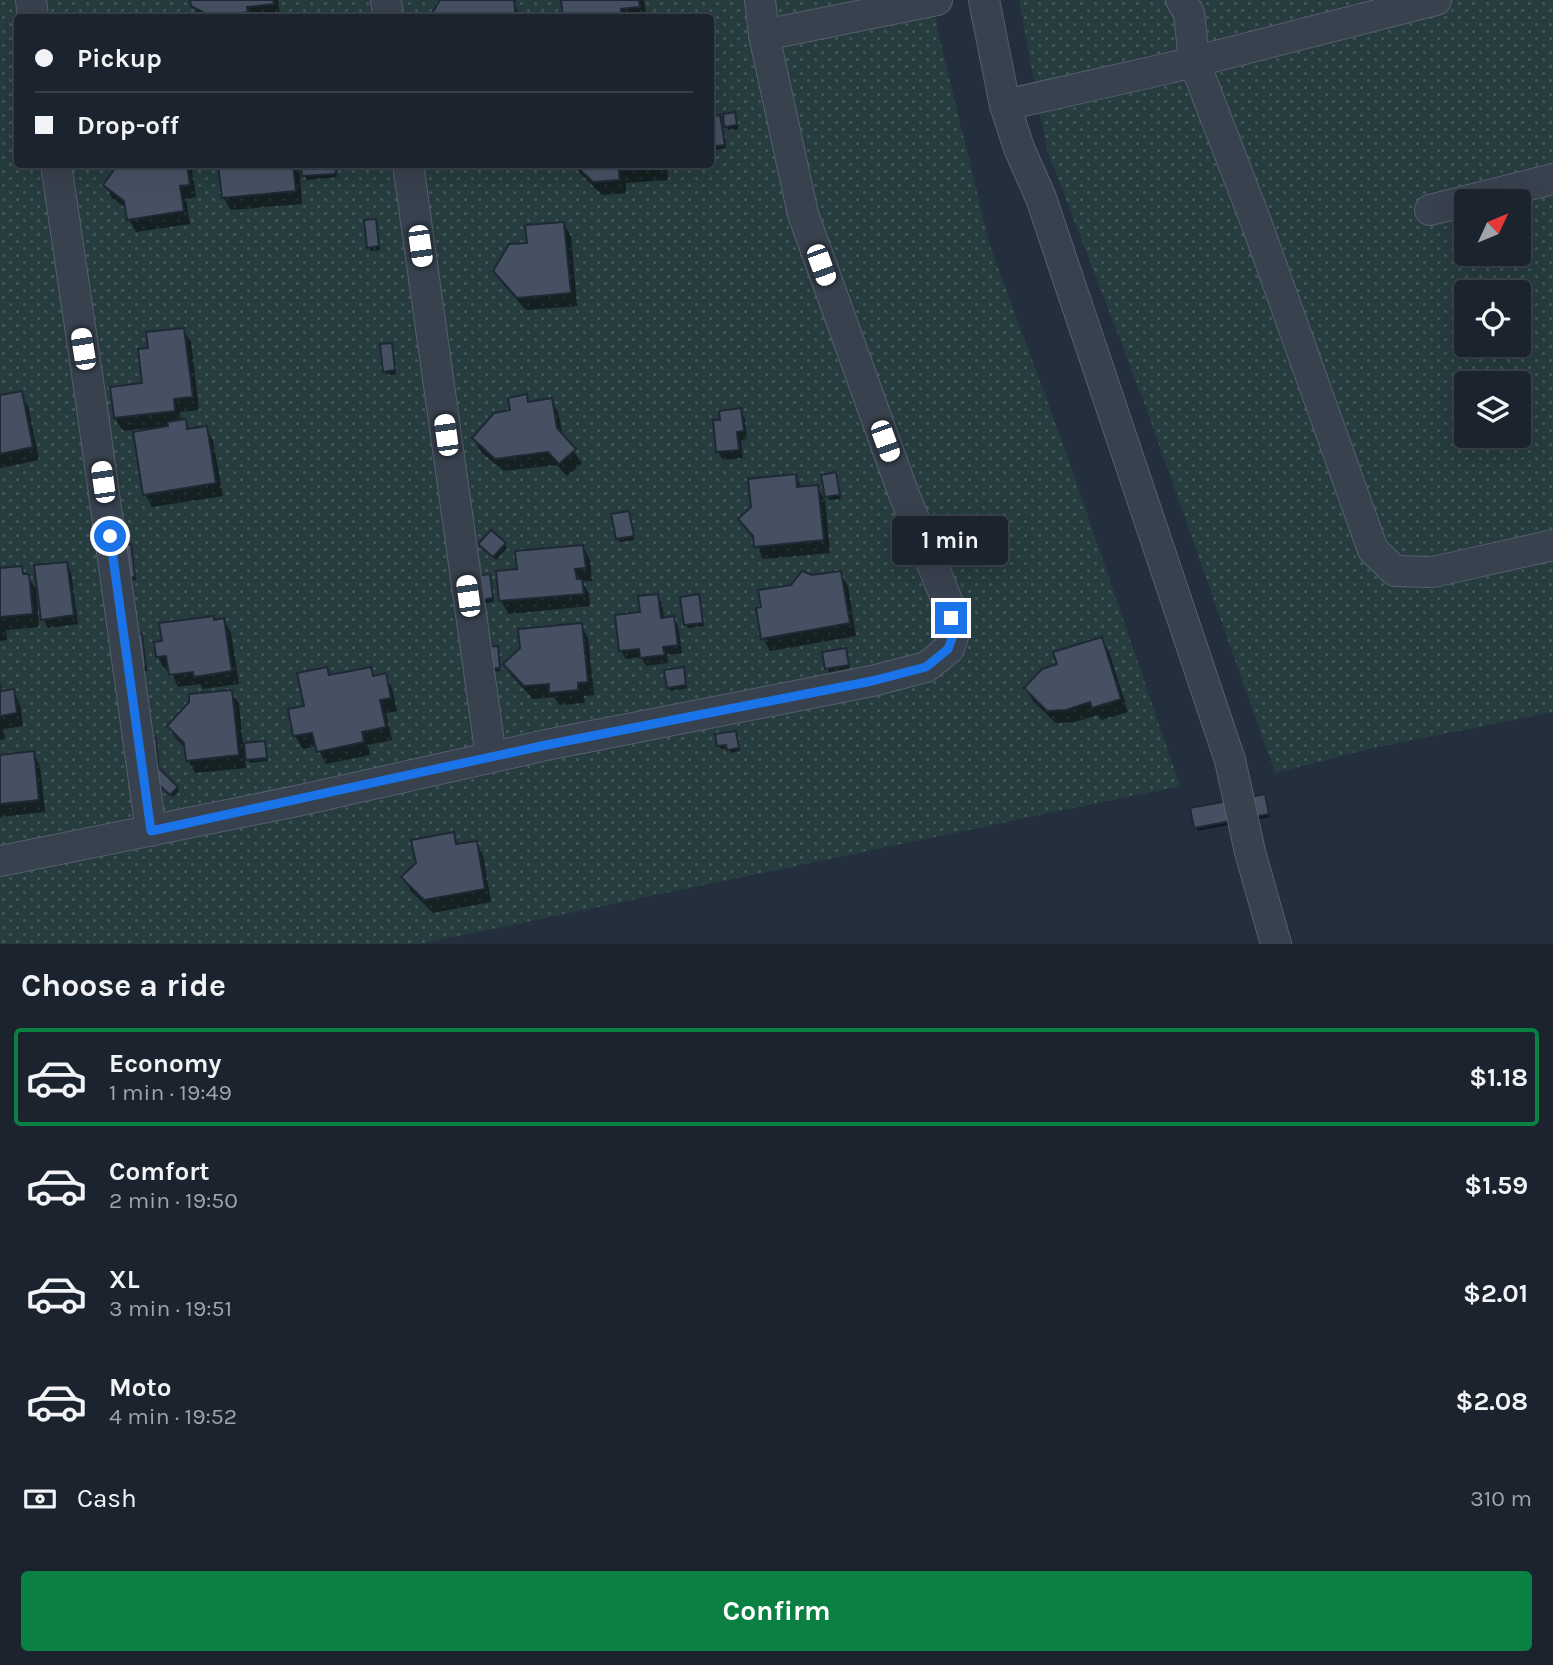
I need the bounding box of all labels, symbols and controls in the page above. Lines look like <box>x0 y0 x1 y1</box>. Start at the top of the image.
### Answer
text: Pickup <box>77 43 162 74</box>
text: Drop-off <box>77 110 179 141</box>
north arrow <box>1454 189 1531 266</box>
map controls <box>1454 189 1531 448</box>
car <box>407 224 434 268</box>
car <box>804 242 839 288</box>
button: locate <box>1454 280 1531 357</box>
car <box>70 327 97 371</box>
button: layers <box>1454 371 1531 448</box>
car <box>433 413 460 457</box>
car <box>868 418 903 464</box>
car <box>90 460 117 504</box>
callout: 1 min <box>893 516 1009 566</box>
route start <box>94 520 126 552</box>
text: 1 min <box>921 527 979 554</box>
car <box>455 574 482 618</box>
route end <box>935 602 967 634</box>
text: Choose a ride <box>21 967 226 1004</box>
icon: car <box>25 1046 88 1109</box>
text: Economy <box>109 1048 221 1079</box>
text: $1.18 <box>1469 1062 1528 1093</box>
text: 1 min · 19:49 <box>109 1079 232 1106</box>
icon: car <box>25 1154 88 1217</box>
text: Comfort <box>109 1156 210 1187</box>
text: $1.59 <box>1464 1170 1528 1201</box>
text: 2 min · 19:50 <box>109 1187 238 1214</box>
icon: car <box>25 1262 88 1325</box>
text: XL <box>109 1264 140 1295</box>
text: $2.01 <box>1463 1278 1528 1309</box>
text: 3 min · 19:51 <box>109 1295 232 1322</box>
icon: car <box>25 1370 88 1433</box>
text: Moto <box>109 1372 171 1403</box>
text: $2.08 <box>1456 1386 1528 1417</box>
text: 4 min · 19:52 <box>109 1403 237 1430</box>
icon: cash <box>21 1480 59 1518</box>
text: Cash <box>77 1483 137 1514</box>
text: 310 m <box>1470 1485 1532 1512</box>
button: Confirm <box>21 1571 1532 1651</box>

